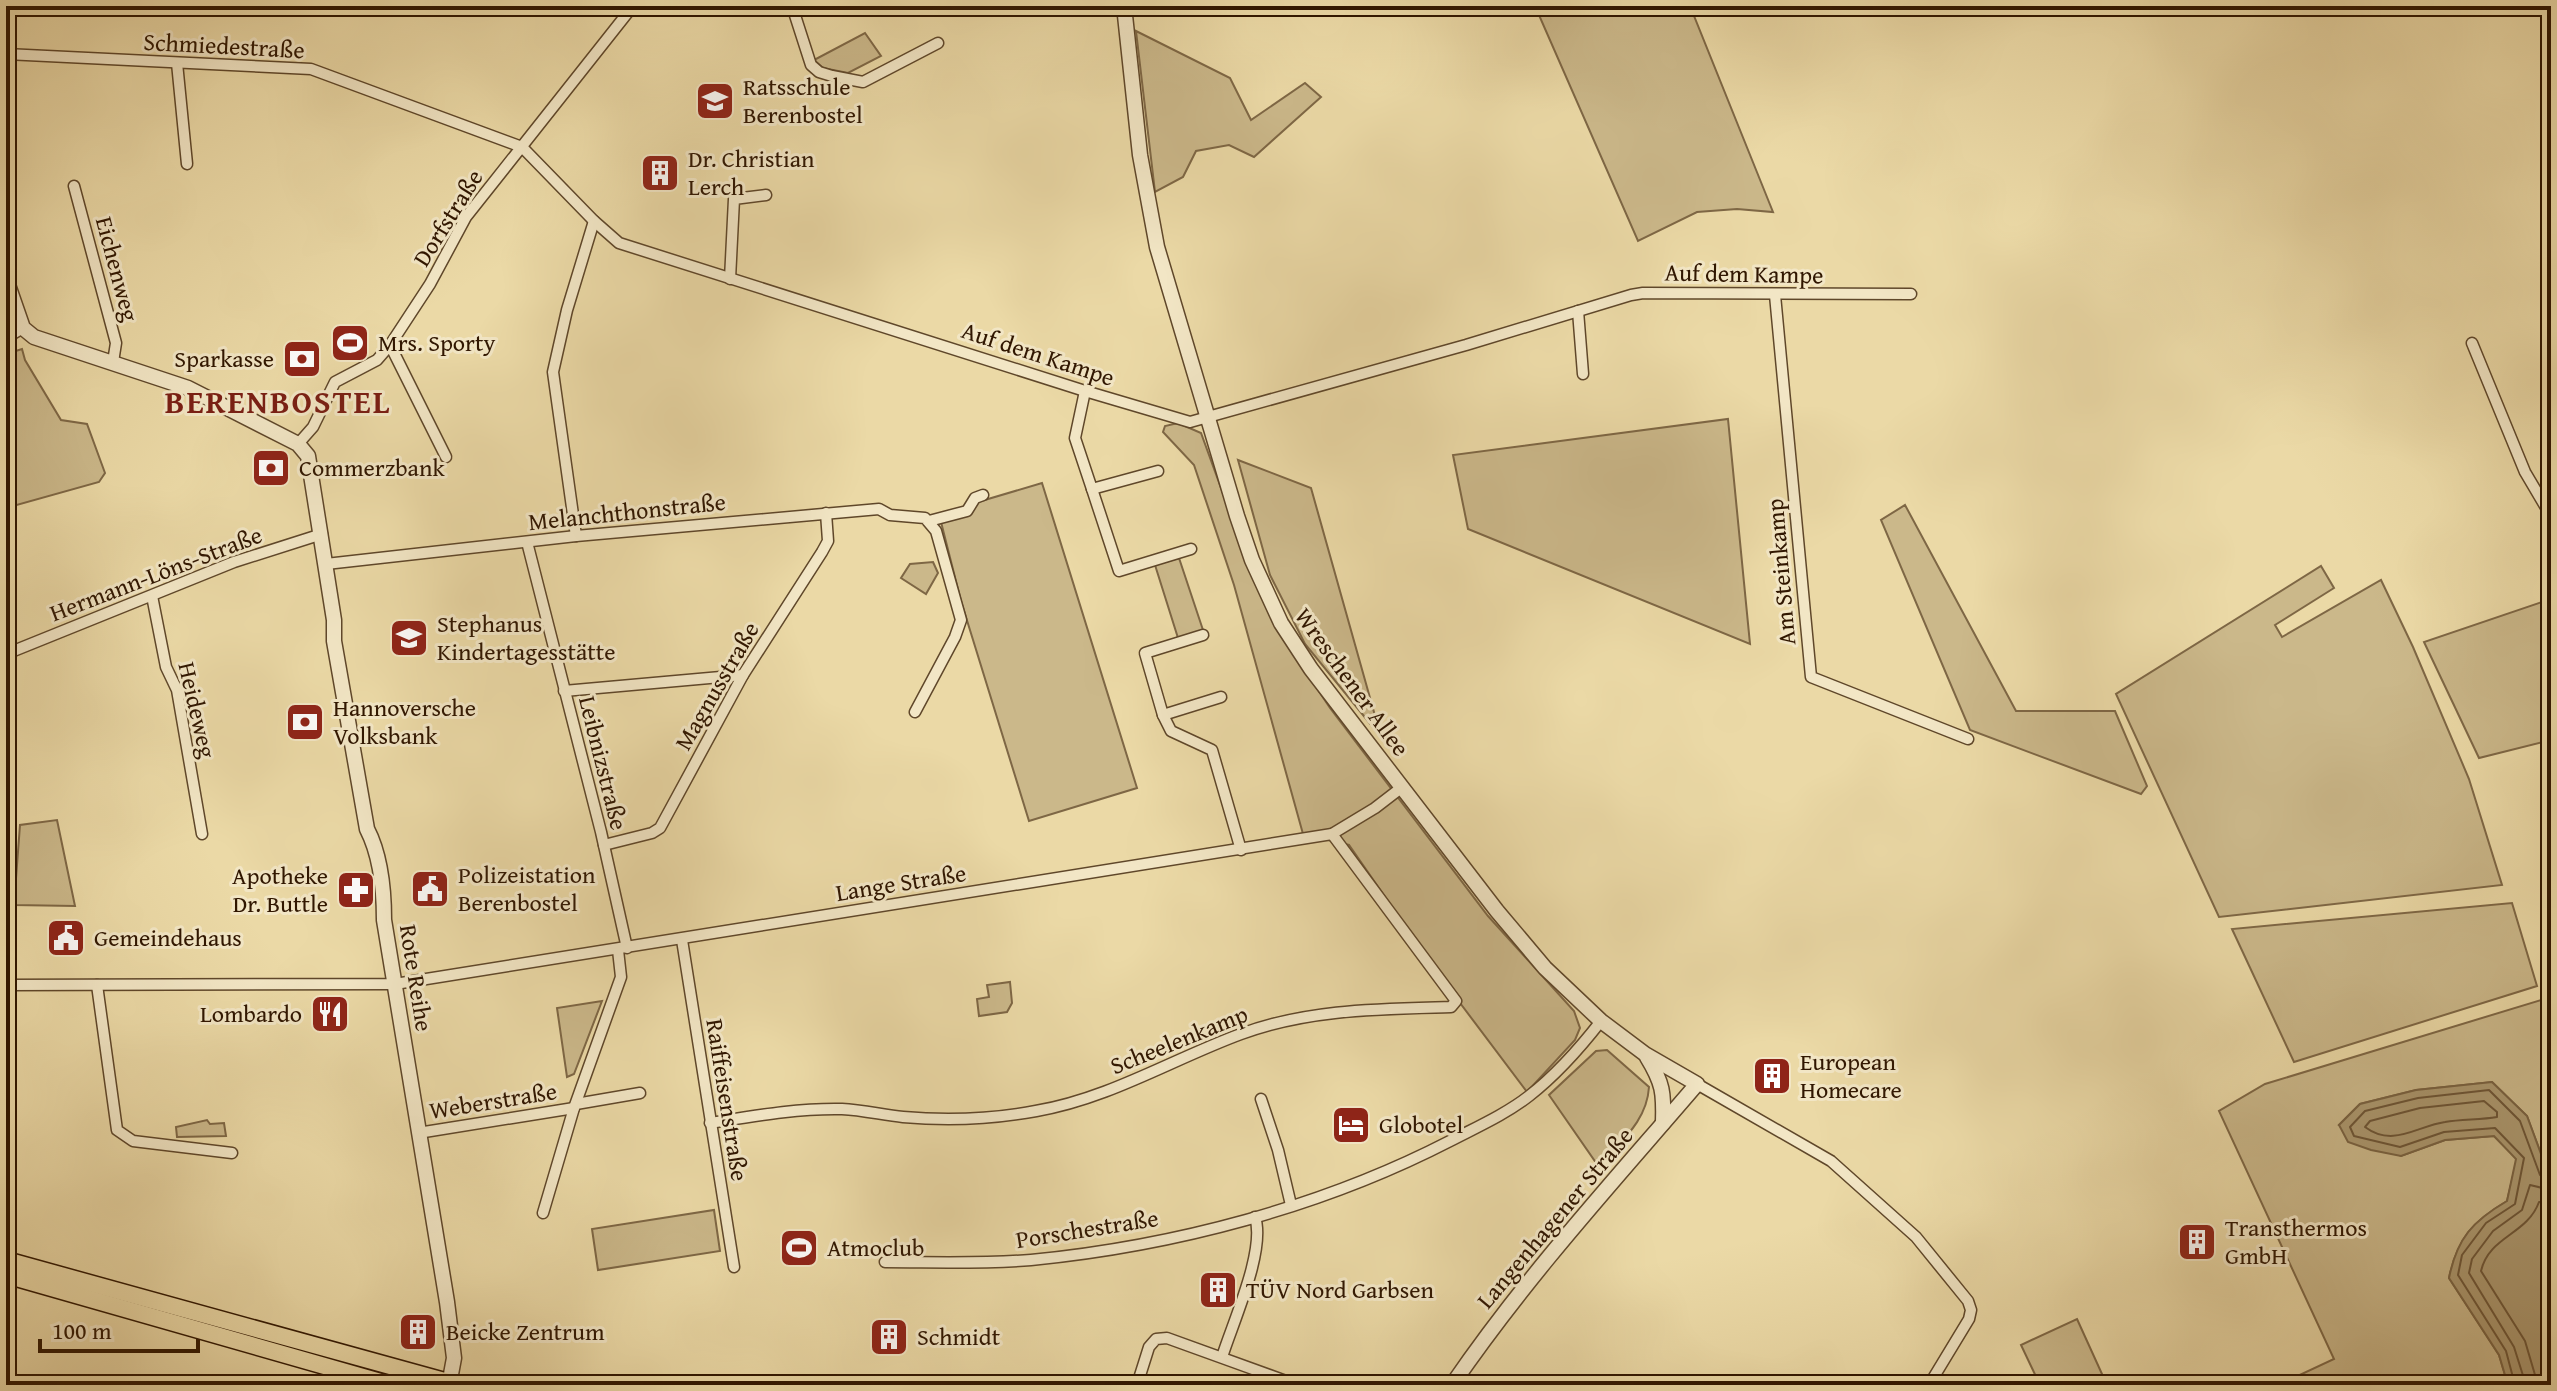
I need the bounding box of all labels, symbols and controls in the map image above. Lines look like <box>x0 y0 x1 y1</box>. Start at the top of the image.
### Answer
street label: Schmiedestraße <box>142 24 306 67</box>
place label: Ratsschule Berenbostel <box>743 69 863 132</box>
school or university icon: Ratsschule Berenbostel <box>694 80 736 122</box>
place label: Dr. Christian Lerch <box>688 141 815 204</box>
building icon: Dr. Christian Lerch <box>639 152 681 194</box>
street label: Dorfstraße <box>404 162 491 273</box>
street label: Eichenweg <box>87 213 148 325</box>
street label: Auf dem Kampe <box>1664 255 1824 292</box>
street label: Auf dem Kampe <box>957 312 1119 395</box>
sports icon: Mrs. Sporty <box>329 322 371 364</box>
place label: Mrs. Sporty <box>378 325 495 360</box>
bank icon: Sparkasse <box>281 338 323 380</box>
place label: Sparkasse <box>174 341 274 376</box>
district label: BERENBOSTEL <box>165 378 391 425</box>
bank icon: Commerzbank <box>250 447 292 489</box>
place label: Commerzbank <box>299 450 445 485</box>
street label: Melanchthonstraße <box>527 484 727 539</box>
street label: Am Steinkamp <box>1757 497 1804 647</box>
street label: Hermann-Löns-Straße <box>45 517 267 630</box>
street label: Wreschener Allee <box>1286 600 1418 763</box>
place label: Stephanus Kindertagesstätte <box>437 606 615 669</box>
street label: Magnusstraße <box>666 615 768 757</box>
school or university icon: Stephanus Kindertagesstätte <box>388 617 430 659</box>
street label: Heideweg <box>169 658 226 762</box>
place label: Hannoversche Volksbank <box>333 690 476 753</box>
street label: Leibnizstraße <box>570 692 637 834</box>
bank icon: Hannoversche Volksbank <box>284 701 326 743</box>
street label: Lange Straße <box>833 855 969 910</box>
place label: Polizeistation Berenbostel <box>458 857 596 920</box>
place label: Apotheke Dr. Buttle <box>232 858 328 921</box>
public building icon: Polizeistation Berenbostel <box>409 868 451 910</box>
pharmacy icon: Apotheke Dr. Buttle <box>335 869 377 911</box>
public building icon: Gemeindehaus <box>45 917 87 959</box>
place label: Gemeindehaus <box>94 920 242 955</box>
street label: Rote Reihe <box>391 922 442 1034</box>
restaurant icon: Lombardo <box>309 993 351 1035</box>
place label: Lombardo <box>200 996 302 1031</box>
street label: Scheelenkamp <box>1105 996 1253 1083</box>
street label: Raiffeisenstraße <box>697 1016 758 1184</box>
place label: European Homecare <box>1800 1044 1902 1107</box>
building icon: European Homecare <box>1751 1055 1793 1097</box>
street label: Weberstraße <box>427 1073 559 1128</box>
hotel icon: Globotel <box>1330 1104 1372 1146</box>
place label: Globotel <box>1379 1107 1464 1142</box>
street label: Langenhagener Straße <box>1468 1119 1641 1316</box>
street label: Porschestraße <box>1013 1200 1161 1257</box>
place label: Transthermos GmbH <box>2225 1210 2367 1273</box>
building icon: Transthermos GmbH <box>2176 1221 2218 1263</box>
sports icon: Atmoclub <box>778 1227 820 1269</box>
place label: Atmoclub <box>827 1230 924 1265</box>
building icon: TÜV Nord Garbsen <box>1197 1269 1239 1311</box>
place label: TÜV Nord Garbsen <box>1246 1272 1435 1307</box>
scale bar <box>40 1303 198 1353</box>
building icon: Beicke Zentrum <box>397 1311 439 1353</box>
text: 100 m <box>52 1313 112 1348</box>
place label: Beicke Zentrum <box>446 1314 605 1349</box>
building icon: Schmidt <box>868 1316 910 1358</box>
place label: Schmidt <box>917 1319 1001 1354</box>

